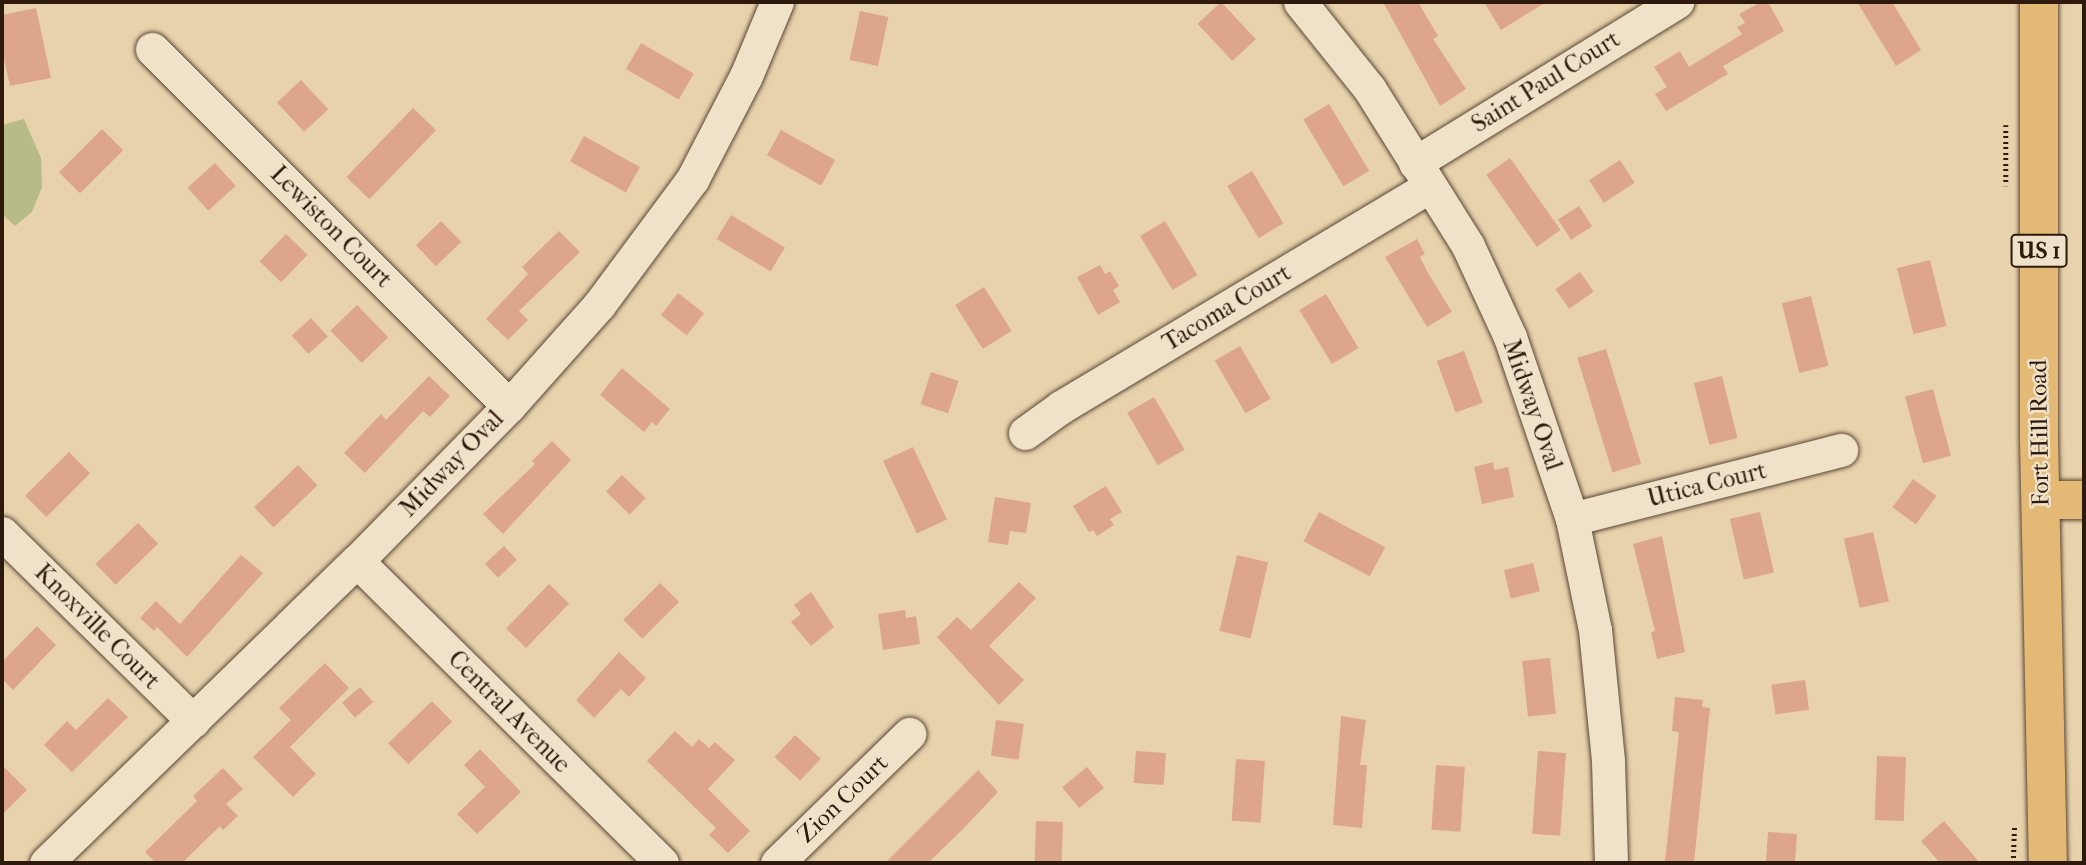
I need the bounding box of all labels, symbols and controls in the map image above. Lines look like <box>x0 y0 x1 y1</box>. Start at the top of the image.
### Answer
street label: Saint Paul Court <box>1467 25 1625 139</box>
street label: Lewiston Court <box>264 160 398 294</box>
road number: US 1 <box>2009 232 2069 270</box>
street label: Tacoma Court <box>1158 258 1296 358</box>
street label: Midway Oval <box>1496 336 1568 474</box>
street label: Fort Hill Road <box>2024 359 2056 507</box>
street label: Midway Oval <box>394 405 510 523</box>
street label: Utica Court <box>1645 456 1769 514</box>
street label: Knoxville Court <box>28 558 166 696</box>
street label: Central Avenue <box>442 645 576 779</box>
street label: Zion Court <box>792 749 894 849</box>

